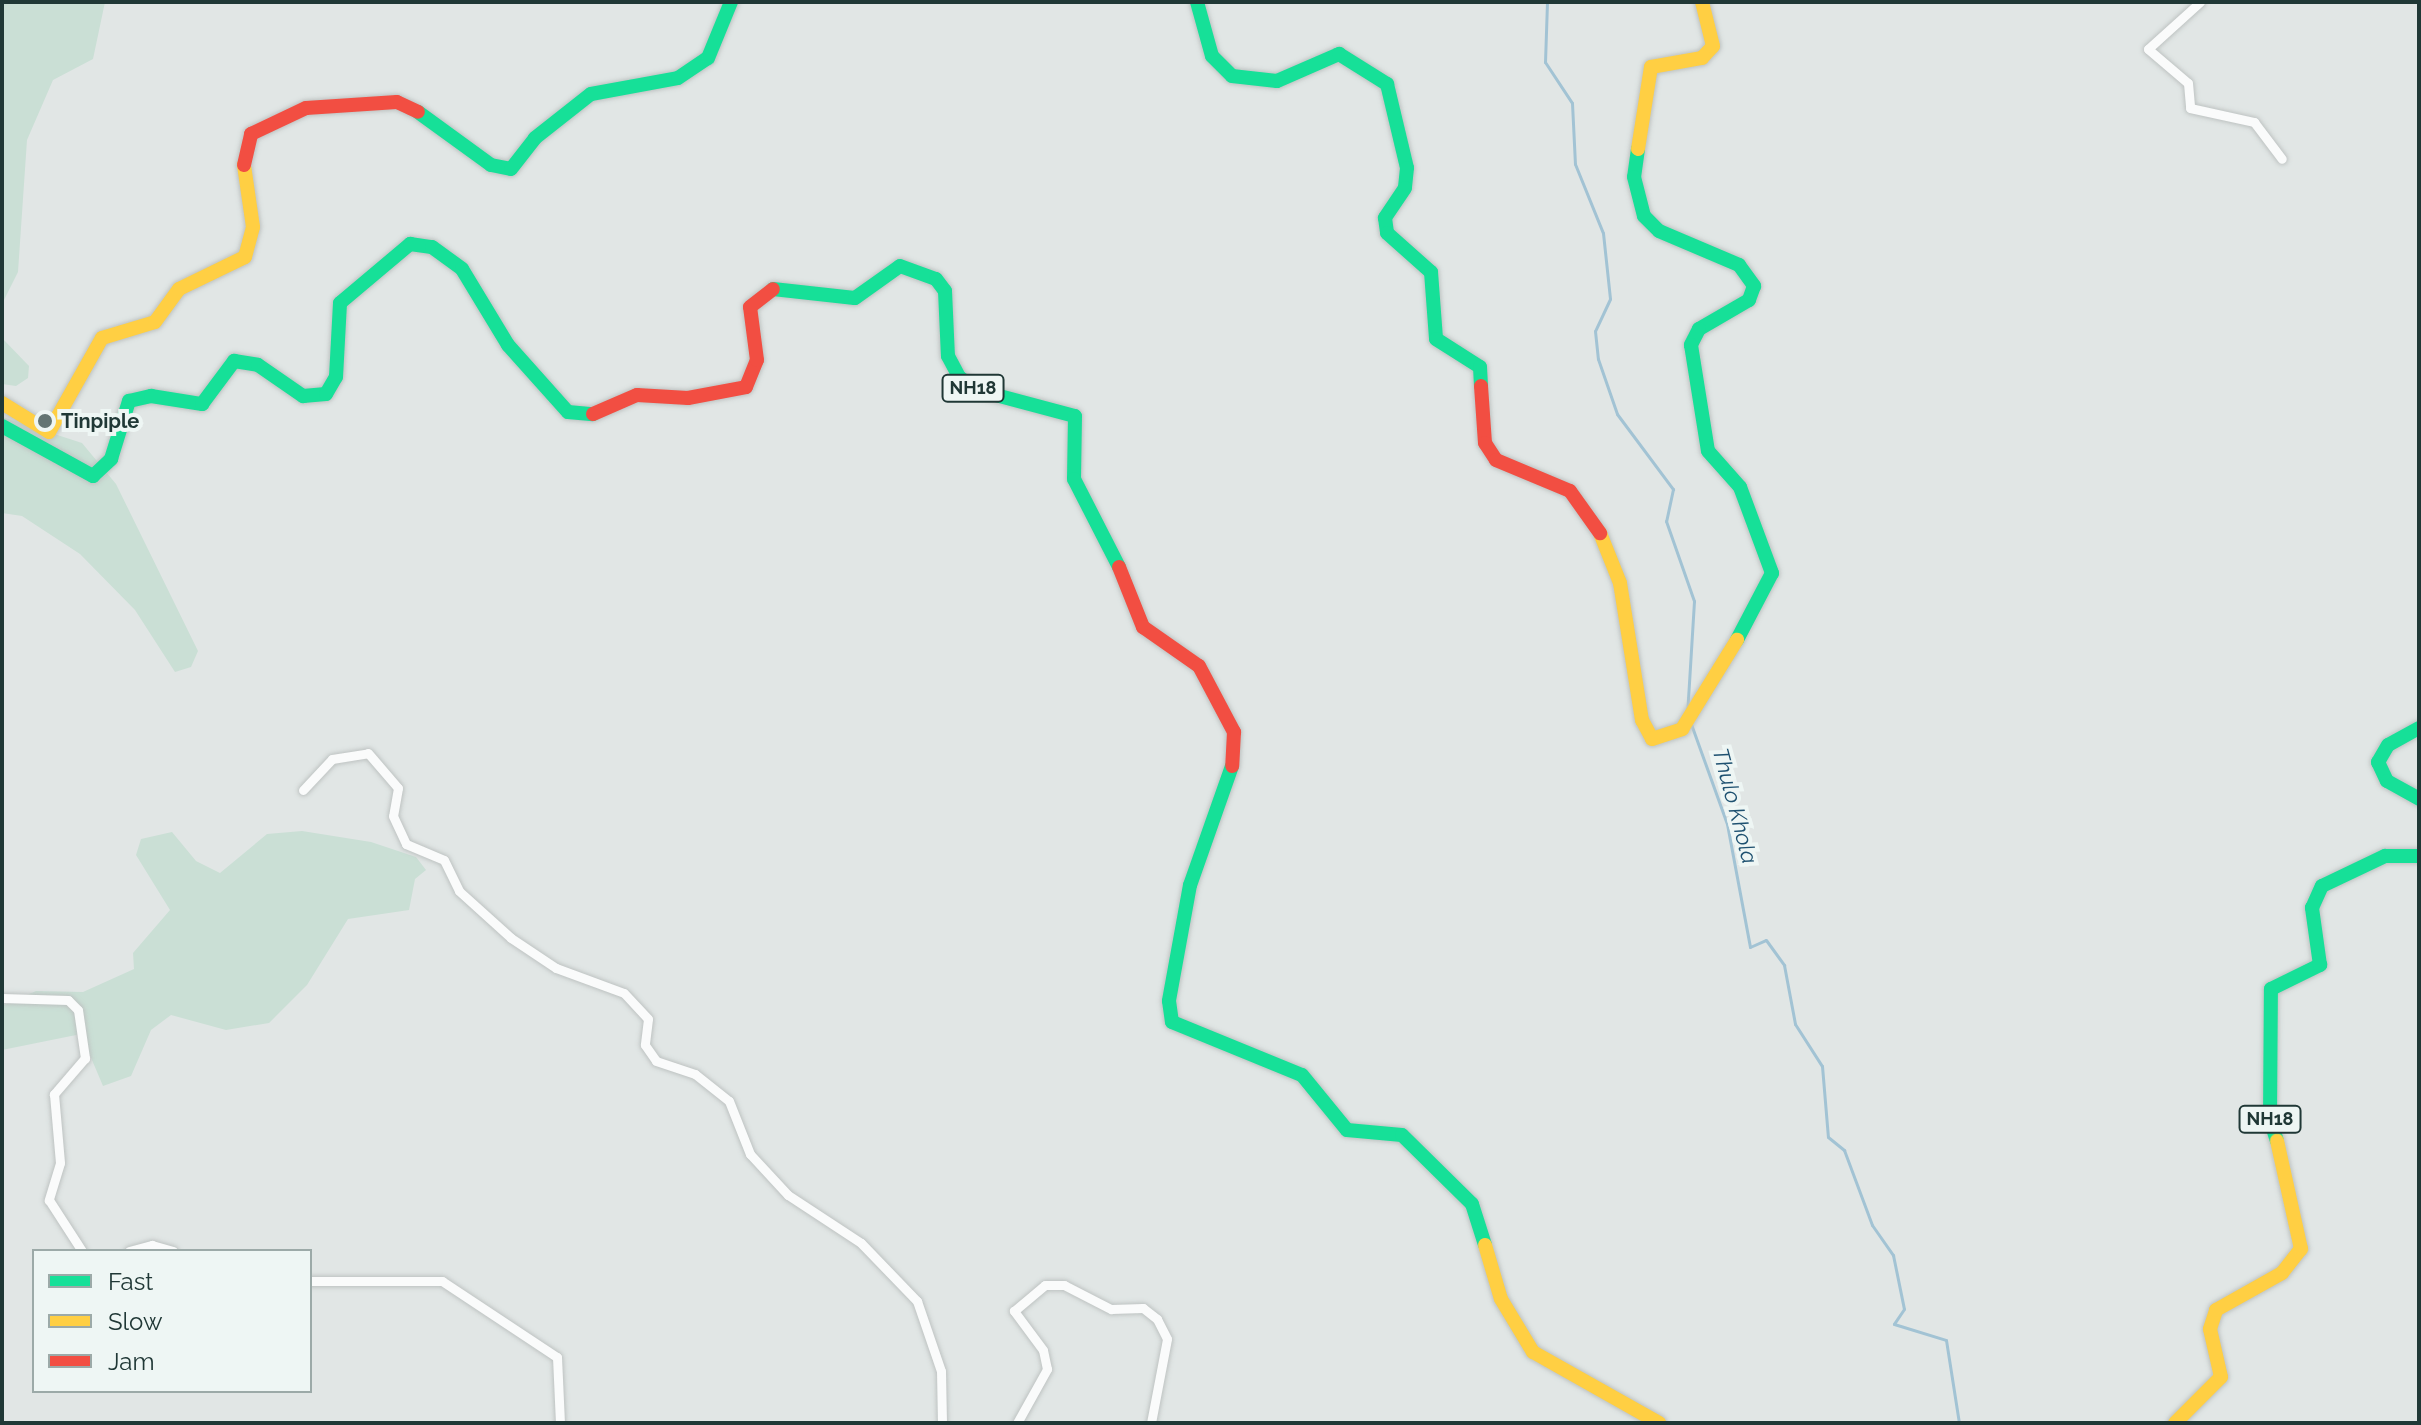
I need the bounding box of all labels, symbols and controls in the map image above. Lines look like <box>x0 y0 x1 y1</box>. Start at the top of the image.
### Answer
road number: NH18 <box>941 374 1005 402</box>
place label: Tinpiple <box>61 409 139 433</box>
marker: Tinpiple <box>36 412 54 430</box>
water label: Thulo Khola <box>1707 745 1763 867</box>
road number: NH18 <box>2238 1105 2302 1133</box>
legend <box>32 1249 312 1393</box>
text: Fast <box>108 1267 153 1296</box>
text: Slow <box>108 1307 162 1336</box>
text: Jam <box>108 1347 154 1376</box>

